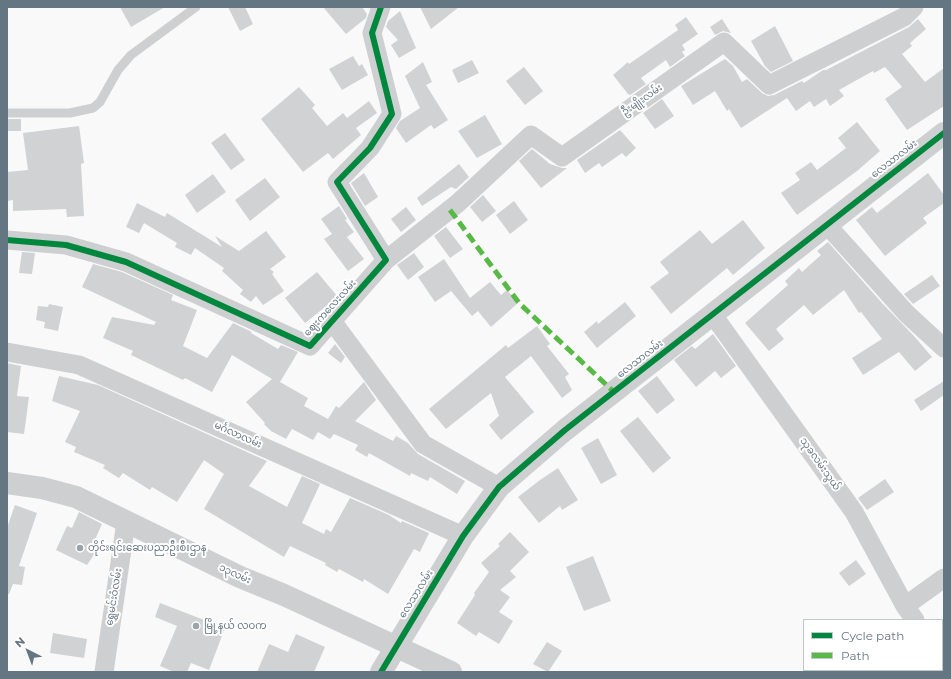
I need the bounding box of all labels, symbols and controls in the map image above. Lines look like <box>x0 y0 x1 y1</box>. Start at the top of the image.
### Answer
street label: ဦးမျိုးလမ်း <box>619 82 665 118</box>
street label: လေသာလမ်း <box>869 137 919 181</box>
street label: ဈေးကလေးလမ်း <box>301 277 359 339</box>
street label: လေသာလမ်း <box>615 337 665 381</box>
street label: မင်္ဂလာလမ်း <box>212 419 264 451</box>
street label: သုခလမ်းသွယ် <box>797 435 843 493</box>
place label: တိုင်းရင်းဆေးပညာဦးစီးဌာန <box>88 542 206 554</box>
marker: တိုင်းရင်းဆေးပညာဦးစီးဌာန <box>75 543 85 553</box>
street label: ၁၃လမ်း <box>217 561 253 587</box>
street label: ရွှေမင်းဝံလမ်း <box>104 567 124 627</box>
street label: လေသာလမ်း <box>396 568 436 620</box>
legend <box>803 619 943 671</box>
place label: မြို့နယ် လဝက <box>204 620 267 632</box>
marker: မြို့နယ် လဝက <box>191 621 201 631</box>
text: Cycle path <box>841 628 904 643</box>
north arrow <box>8 631 48 671</box>
text: N <box>12 634 28 650</box>
text: Path <box>841 648 870 663</box>

